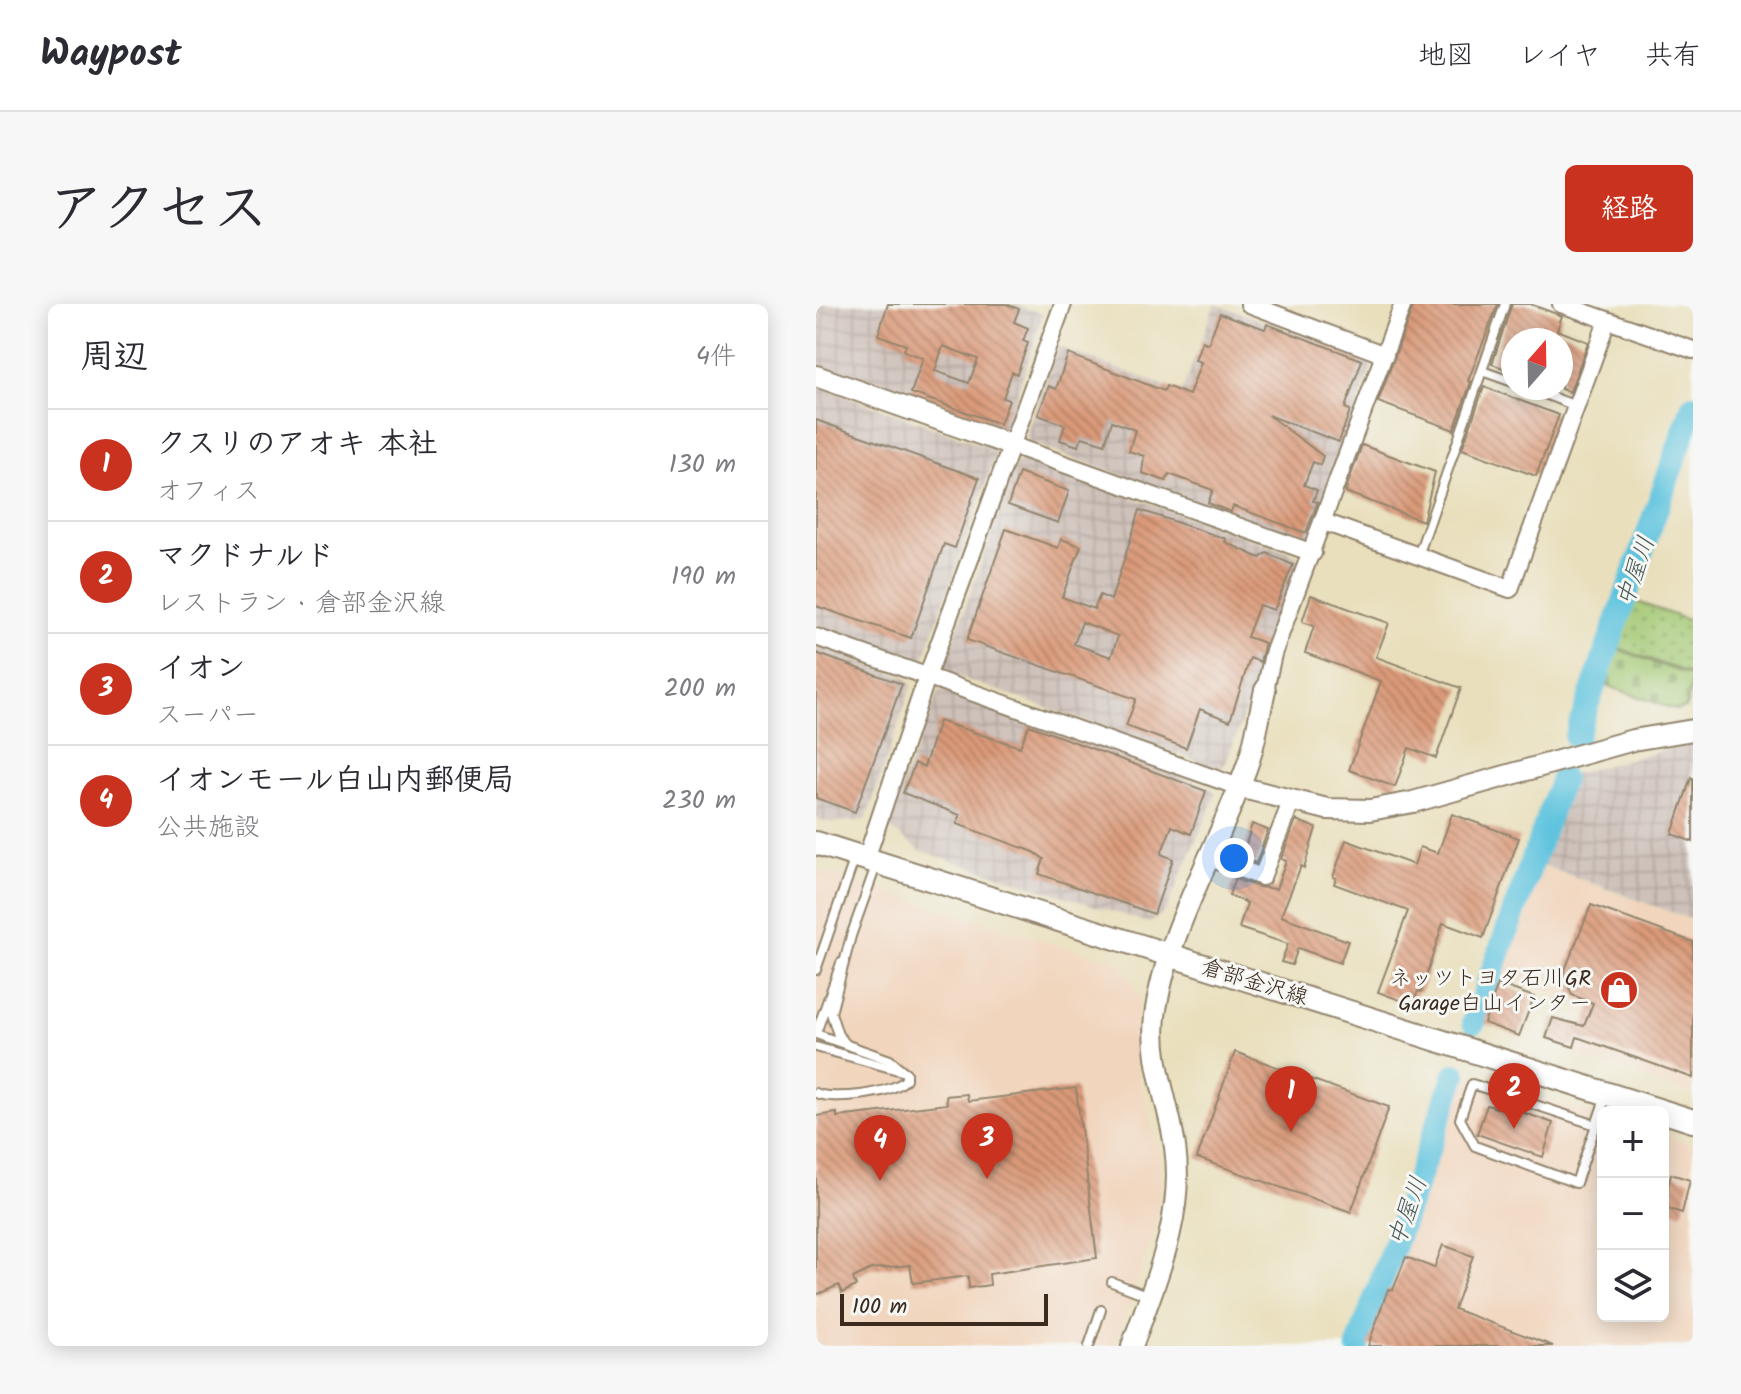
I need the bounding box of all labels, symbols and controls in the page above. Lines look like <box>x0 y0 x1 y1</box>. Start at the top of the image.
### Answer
text: Waypost <box>40 25 182 85</box>
text: 地図 <box>1418 34 1474 79</box>
text: レイヤ <box>1518 34 1601 79</box>
text: 共有 <box>1645 34 1701 79</box>
button: 経路 <box>1565 165 1693 252</box>
text: アクセス <box>48 166 269 256</box>
north arrow <box>1501 328 1573 400</box>
text: 周辺 <box>80 331 148 385</box>
text: 4件 <box>696 336 736 378</box>
text: クスリのアオキ 本社 <box>156 421 438 469</box>
text: 1 <box>102 444 110 486</box>
text: 130 m <box>669 444 736 486</box>
text: オフィス <box>156 471 260 513</box>
water label: 中屋川 <box>1606 531 1667 612</box>
text: マクドナルド <box>156 533 335 581</box>
text: 2 <box>98 556 114 598</box>
text: 190 m <box>671 556 736 598</box>
text: レストラン · 倉部金沢線 <box>156 583 445 625</box>
text: イオン <box>156 645 245 693</box>
text: 3 <box>99 668 113 710</box>
text: 200 m <box>664 668 736 710</box>
text: スーパー <box>156 695 259 737</box>
text: イオンモール白山内郵便局 <box>156 757 514 805</box>
text: 4 <box>99 780 113 822</box>
text: 230 m <box>662 780 736 822</box>
text: 公共施設 <box>156 807 260 849</box>
your location <box>1214 838 1254 878</box>
street label: 倉部金沢線 <box>1197 951 1312 1016</box>
place label: ネッツトヨタ石川GR Garage白山インター <box>1390 962 1591 1022</box>
shop icon: ネッツトヨタ石川GR Garage白山インター <box>1598 969 1640 1011</box>
pin: 2 <box>1488 1063 1540 1129</box>
pin: 1 <box>1265 1066 1317 1132</box>
map controls <box>1597 1106 1669 1322</box>
button: + <box>1597 1106 1669 1178</box>
pin: 3 <box>961 1113 1013 1179</box>
pin: 4 <box>854 1115 906 1181</box>
water label: 中屋川 <box>1378 1171 1439 1252</box>
button: − <box>1597 1178 1669 1250</box>
button: layers <box>1597 1250 1669 1322</box>
scale bar <box>840 1290 1048 1326</box>
text: 100 m <box>852 1290 907 1325</box>

